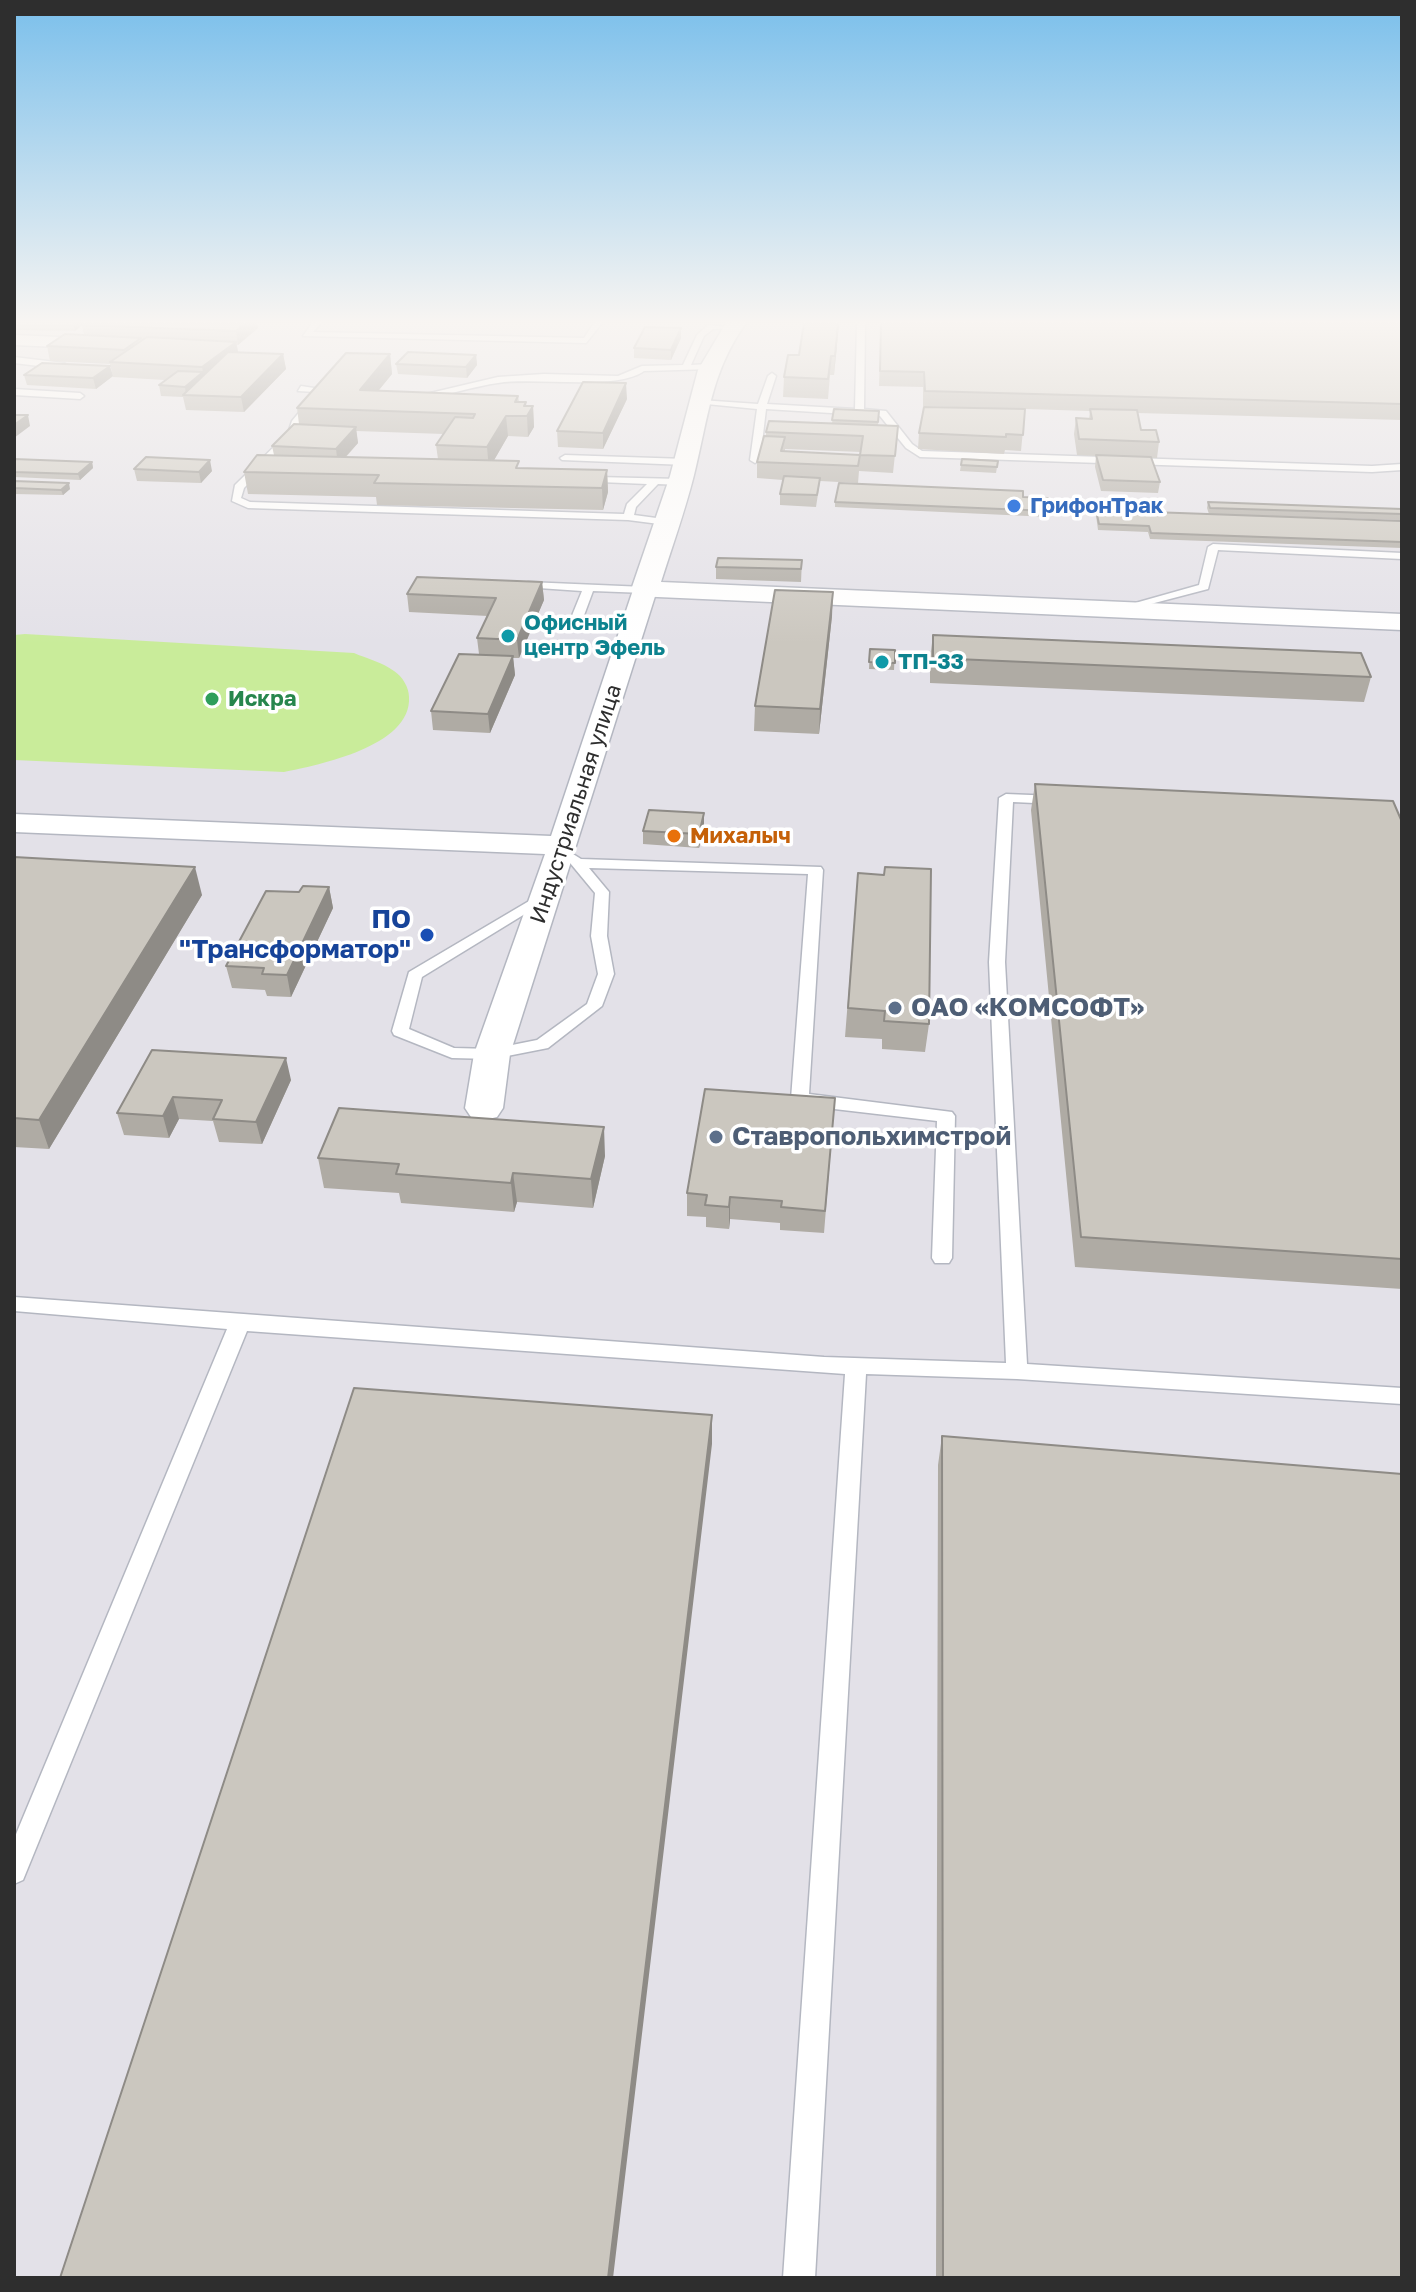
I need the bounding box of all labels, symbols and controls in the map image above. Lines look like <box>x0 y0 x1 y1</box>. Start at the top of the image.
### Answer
place label: ГрифонТрак <box>1030 493 1164 519</box>
marker: ГрифонТрак <box>1005 497 1023 515</box>
place label: Офисный центр Эфель <box>524 610 665 662</box>
marker: Офисный центр Эфель <box>499 627 517 645</box>
place label: ТП-33 <box>898 649 964 675</box>
marker: ТП-33 <box>873 653 891 671</box>
street label: Индустриальная улица <box>525 681 627 927</box>
place label: Искра <box>228 686 296 712</box>
marker: Искра <box>203 690 221 708</box>
place label: Михалыч <box>690 823 791 849</box>
marker: Михалыч <box>665 827 683 845</box>
place label: ПО "Трансформатор" <box>179 904 411 966</box>
marker: ПО "Трансформатор" <box>418 926 436 944</box>
place label: ОАО «КОМСОФТ» <box>911 992 1144 1024</box>
marker: ОАО «КОМСОФТ» <box>886 999 904 1017</box>
place label: Ставропольхимстрой <box>732 1121 1011 1153</box>
marker: Ставропольхимстрой <box>707 1128 725 1146</box>

